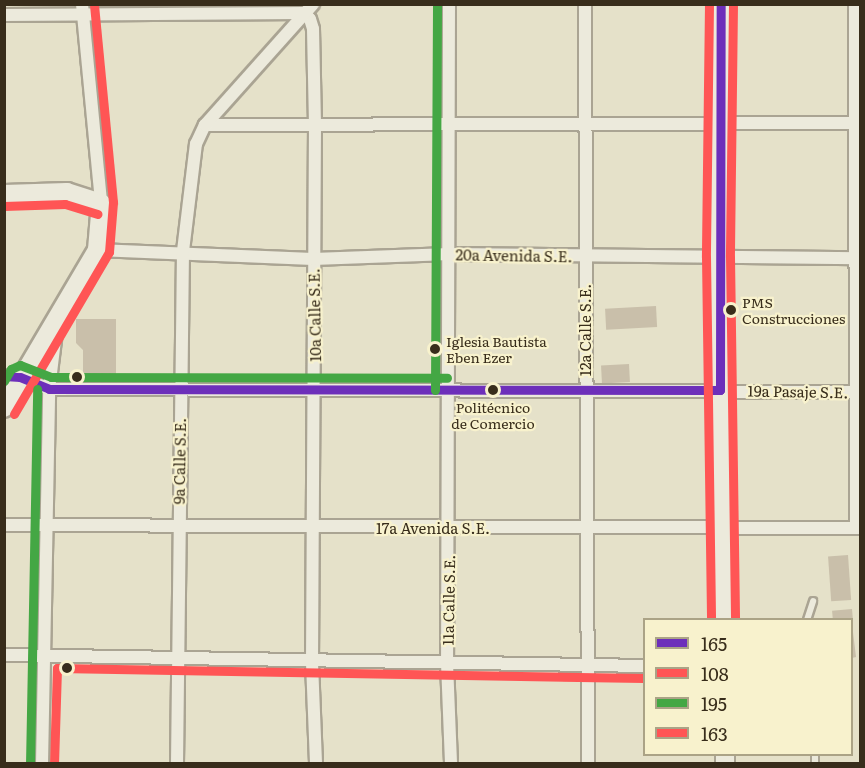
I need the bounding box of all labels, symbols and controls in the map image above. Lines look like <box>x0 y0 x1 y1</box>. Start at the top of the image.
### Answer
street label: 20a Avenida S.E. <box>455 245 573 265</box>
street label: 10a Calle S.E. <box>304 268 324 362</box>
street label: 12a Calle S.E. <box>576 284 594 376</box>
place label: PMS Construcciones <box>742 294 845 326</box>
marker: PMS Construcciones <box>725 304 737 316</box>
place label: Iglesia Bautista Eben Ezer <box>446 333 547 366</box>
marker: Iglesia Bautista Eben Ezer <box>429 343 441 355</box>
unlabelled marker <box>71 371 83 383</box>
street label: 19a Pasaje S.E. <box>748 381 848 401</box>
marker: Politécnico de Comercio <box>487 384 499 396</box>
place label: Politécnico de Comercio <box>451 399 535 431</box>
street label: 9a Calle S.E. <box>169 418 189 504</box>
street label: 17a Avenida S.E. <box>376 519 490 537</box>
street label: 11a Calle S.E. <box>438 554 458 646</box>
legend <box>643 618 853 756</box>
text: 165 <box>701 630 727 657</box>
text: 108 <box>701 660 729 687</box>
unlabelled marker <box>61 662 73 674</box>
text: 195 <box>701 690 727 717</box>
text: 163 <box>701 720 728 747</box>

